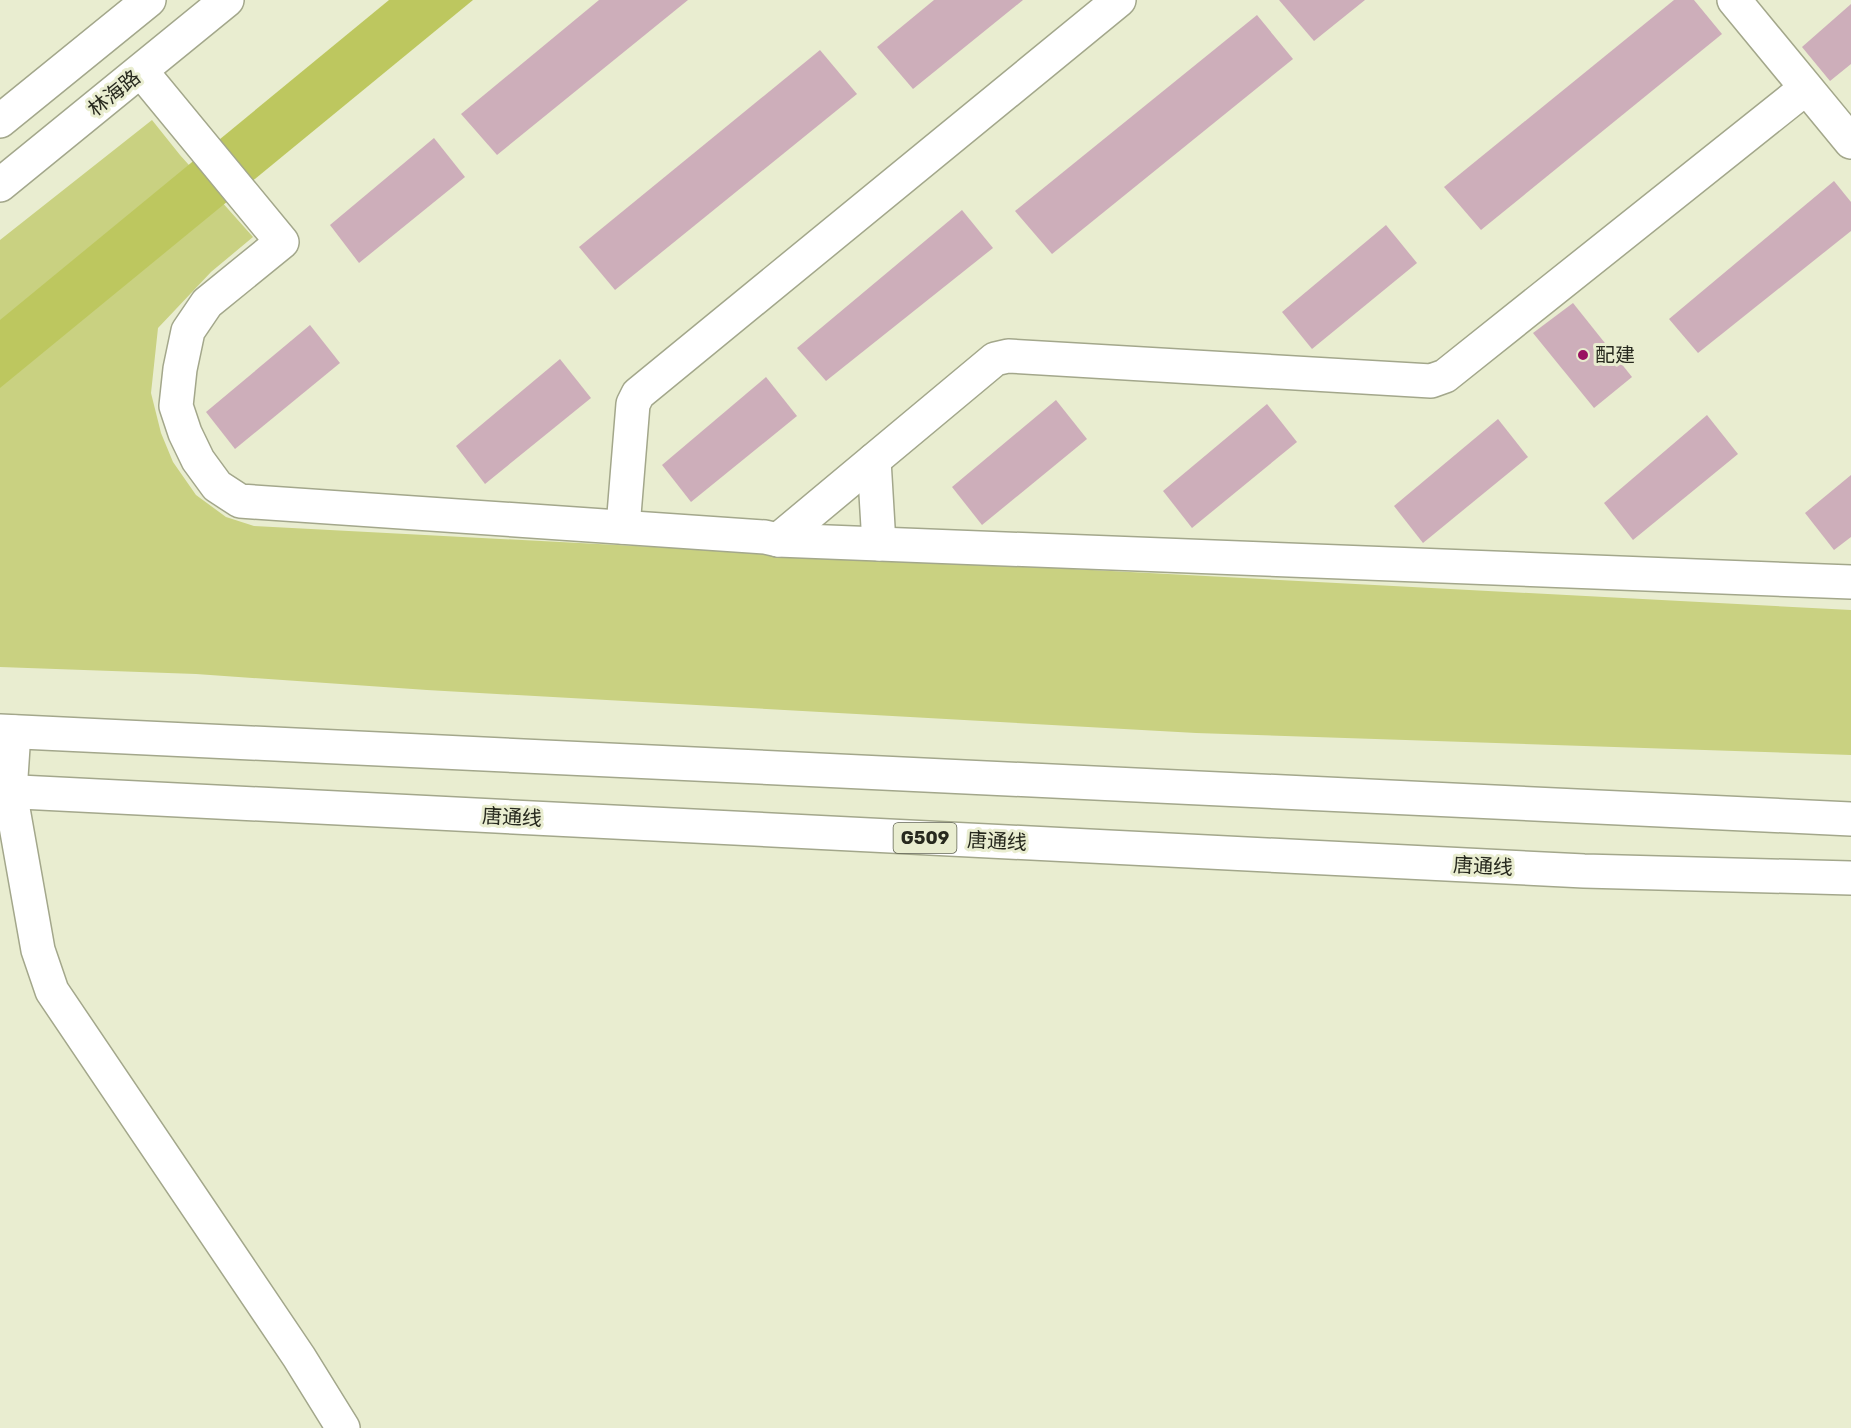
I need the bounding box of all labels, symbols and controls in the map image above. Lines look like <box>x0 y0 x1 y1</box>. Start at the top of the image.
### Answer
street label: 林海路 <box>83 65 145 121</box>
place label: 配建 <box>1595 343 1635 367</box>
marker: 配建 <box>1576 348 1590 362</box>
street label: 唐通线 <box>481 803 543 831</box>
road number: G509 <box>894 823 956 853</box>
street label: 唐通线 <box>966 827 1028 855</box>
street label: 唐通线 <box>1452 852 1514 880</box>

